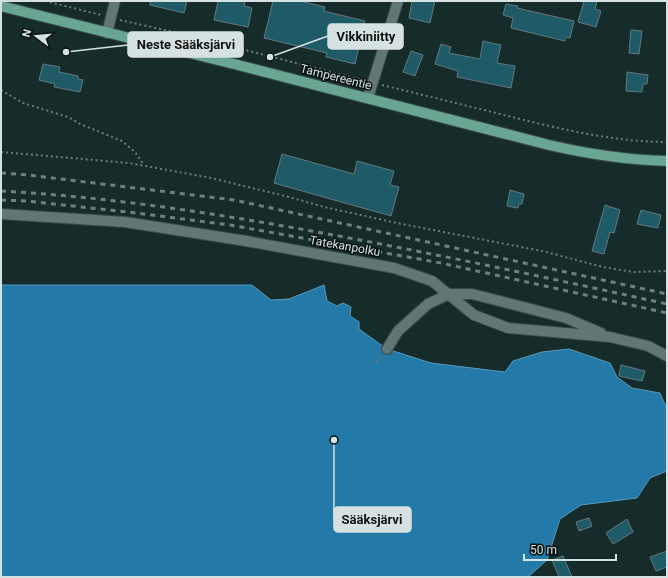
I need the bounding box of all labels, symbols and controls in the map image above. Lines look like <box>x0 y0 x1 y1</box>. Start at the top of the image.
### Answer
north arrow <box>16 16 56 56</box>
callout: Vikkiniitty <box>328 24 403 49</box>
text: N <box>20 28 34 39</box>
text: Vikkiniitty <box>337 29 396 44</box>
callout: Neste Sääksjärvi <box>128 32 243 57</box>
text: Neste Sääksjärvi <box>137 37 235 52</box>
street label: Tampereentie <box>299 61 373 93</box>
street label: Tatekanpolku <box>308 233 382 259</box>
callout: Sääksjärvi <box>334 507 411 532</box>
text: Sääksjärvi <box>342 512 402 527</box>
scale bar <box>524 536 616 562</box>
text: 50 m <box>530 543 557 557</box>

